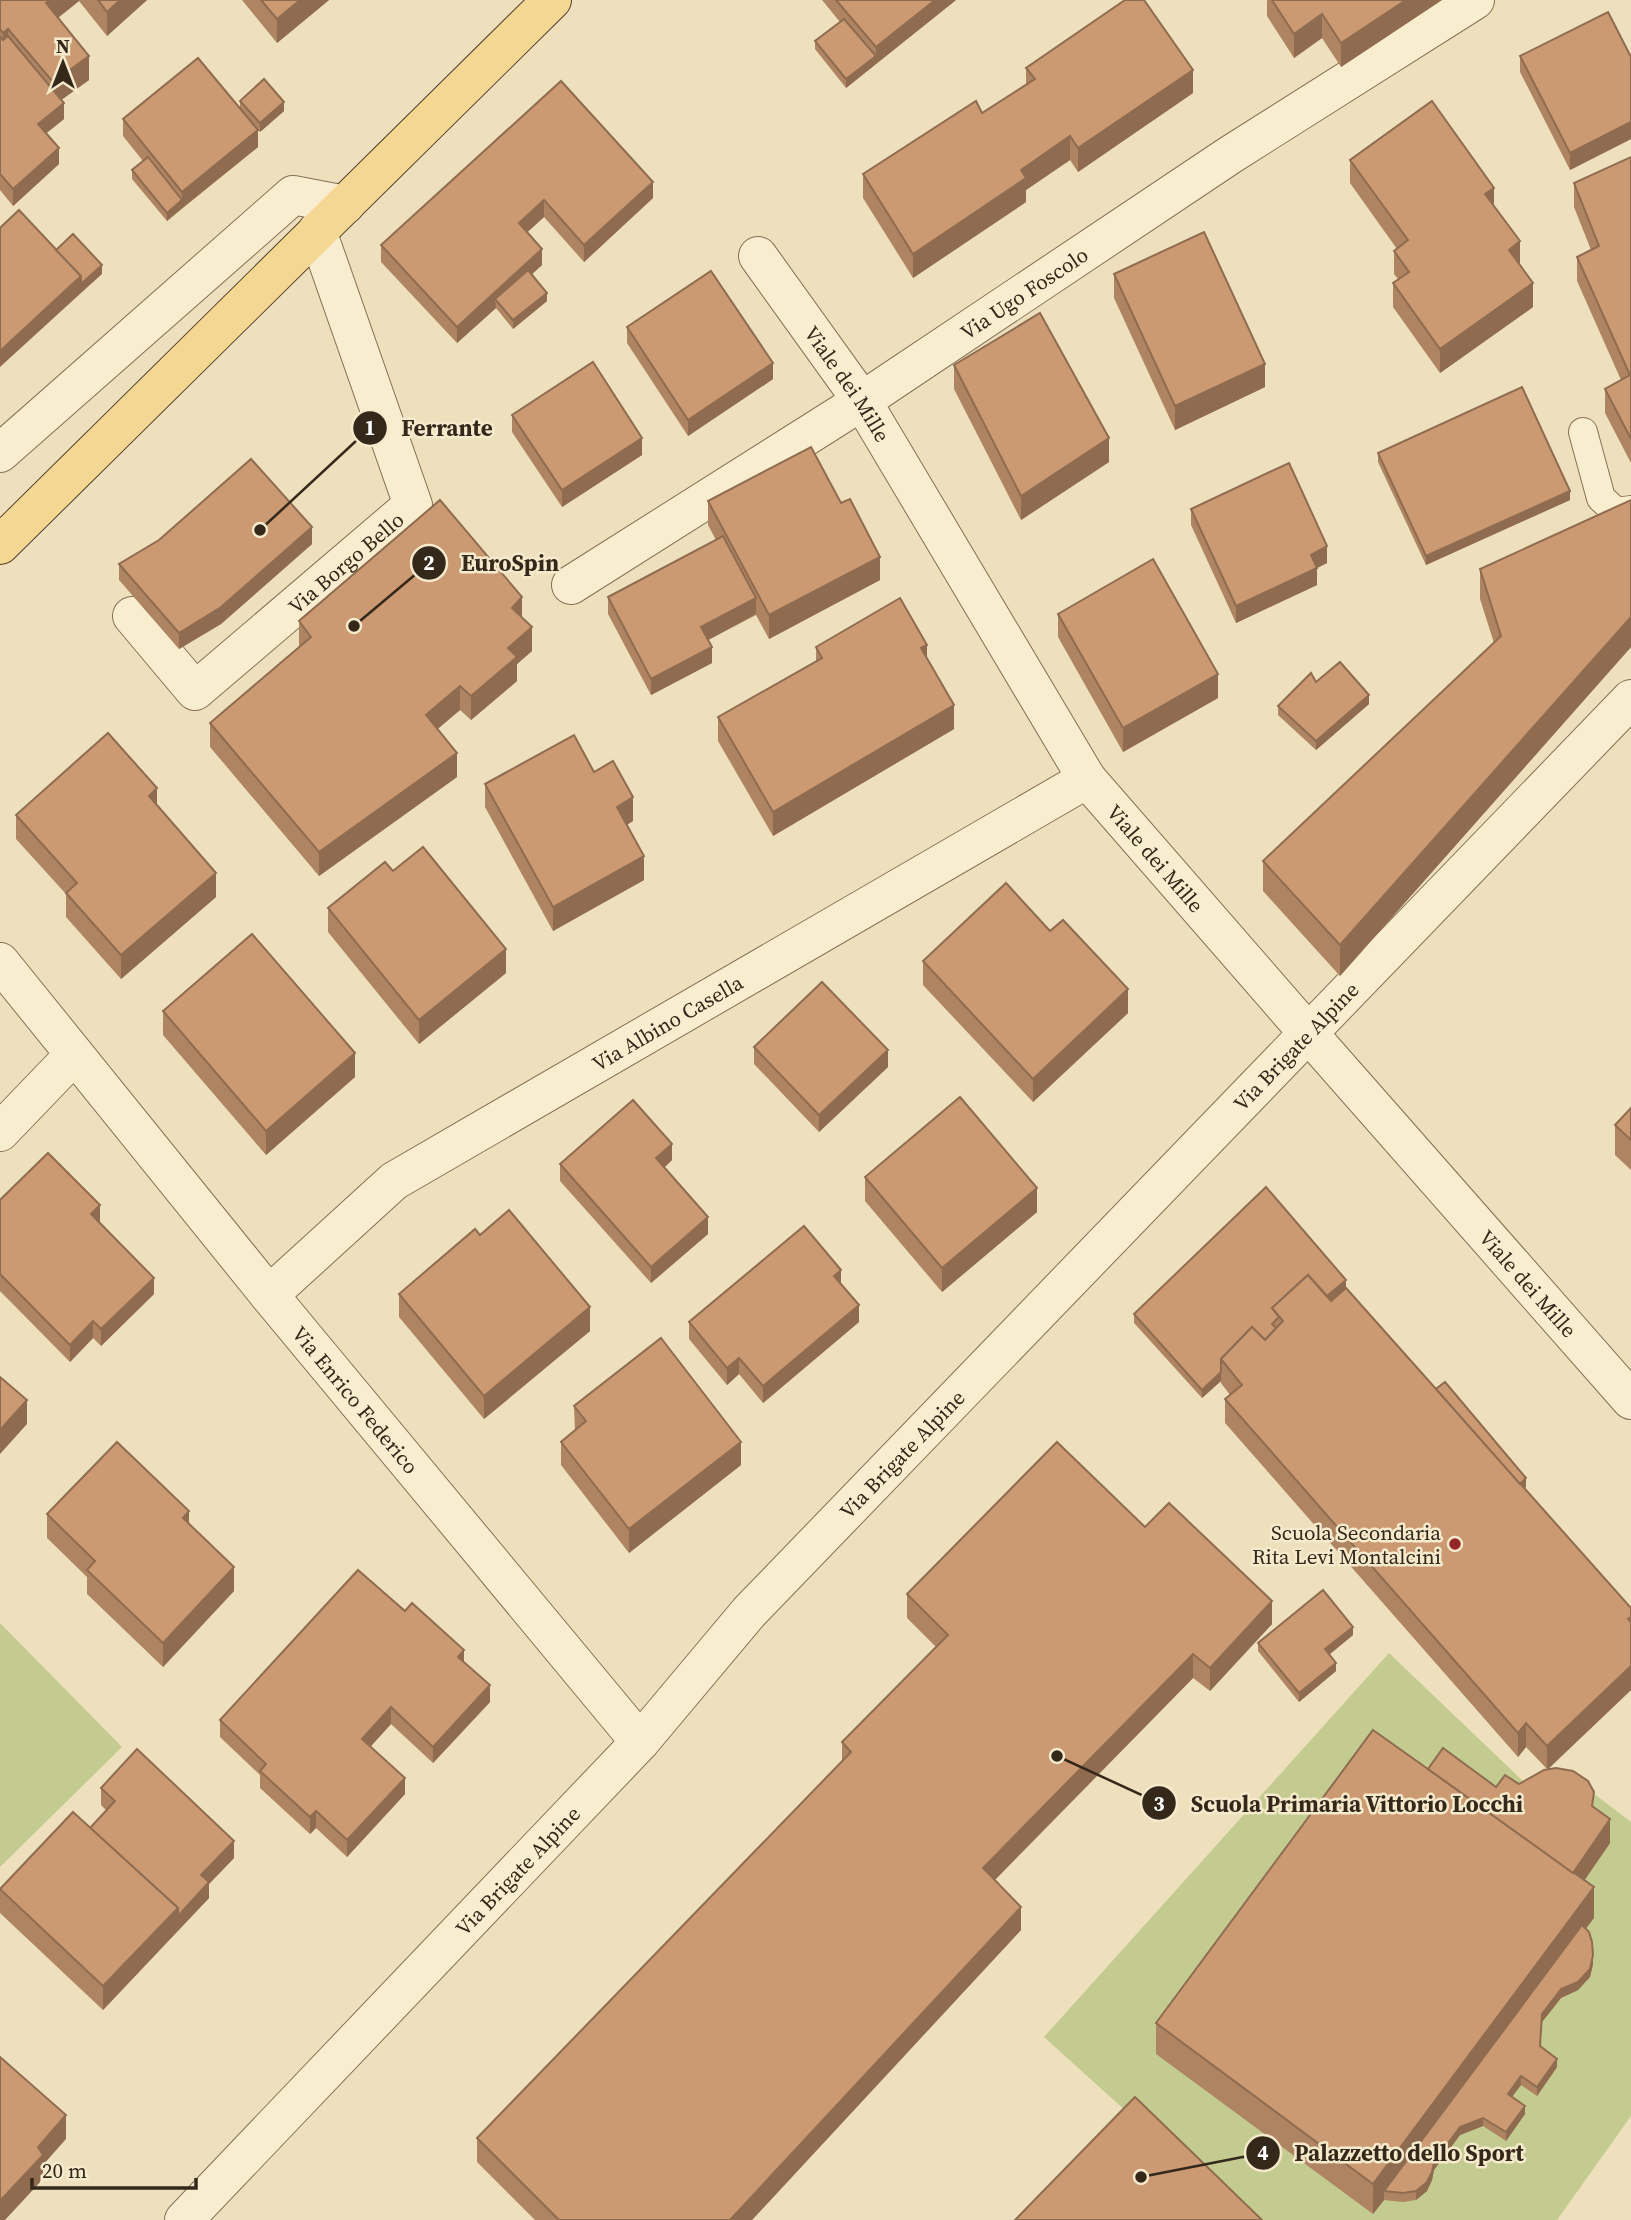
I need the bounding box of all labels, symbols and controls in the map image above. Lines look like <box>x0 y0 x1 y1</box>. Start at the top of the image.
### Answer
north arrow <box>28 28 98 98</box>
text: N <box>56 33 70 59</box>
street label: Via Ugo Foscolo <box>954 240 1094 346</box>
street label: Viale dei Mille <box>798 320 897 447</box>
callout: Ferrante <box>352 406 507 450</box>
text: Ferrante <box>401 412 493 444</box>
text: 1 <box>364 413 376 442</box>
street label: Via Borgo Bello <box>282 505 410 620</box>
callout: EuroSpin <box>412 541 573 585</box>
text: EuroSpin <box>461 547 559 579</box>
text: 2 <box>423 548 435 577</box>
street label: Viale dei Mille <box>1101 798 1211 918</box>
street label: Via Albino Casella <box>586 967 748 1078</box>
street label: Via Brigate Alpine <box>1226 975 1365 1117</box>
street label: Viale dei Mille <box>1473 1223 1584 1343</box>
street label: Via Enrico Federico <box>286 1319 426 1480</box>
street label: Via Brigate Alpine <box>832 1383 971 1525</box>
place label: Scuola Secondaria Rita Levi Montalcini <box>1252 1518 1441 1571</box>
marker: Scuola Secondaria Rita Levi Montalcini <box>1447 1536 1463 1552</box>
callout: Scuola Primaria Vittorio Locchi <box>1141 1781 1537 1825</box>
text: Scuola Primaria Vittorio Locchi <box>1191 1788 1523 1820</box>
text: 3 <box>1153 1789 1165 1818</box>
street label: Via Brigate Alpine <box>449 1799 586 1942</box>
callout: Palazzetto dello Sport <box>1246 2131 1538 2175</box>
text: Palazzetto dello Sport <box>1294 2137 1524 2169</box>
text: 4 <box>1257 2138 1269 2167</box>
scale bar <box>32 2146 196 2190</box>
text: 20 m <box>42 2156 87 2185</box>

